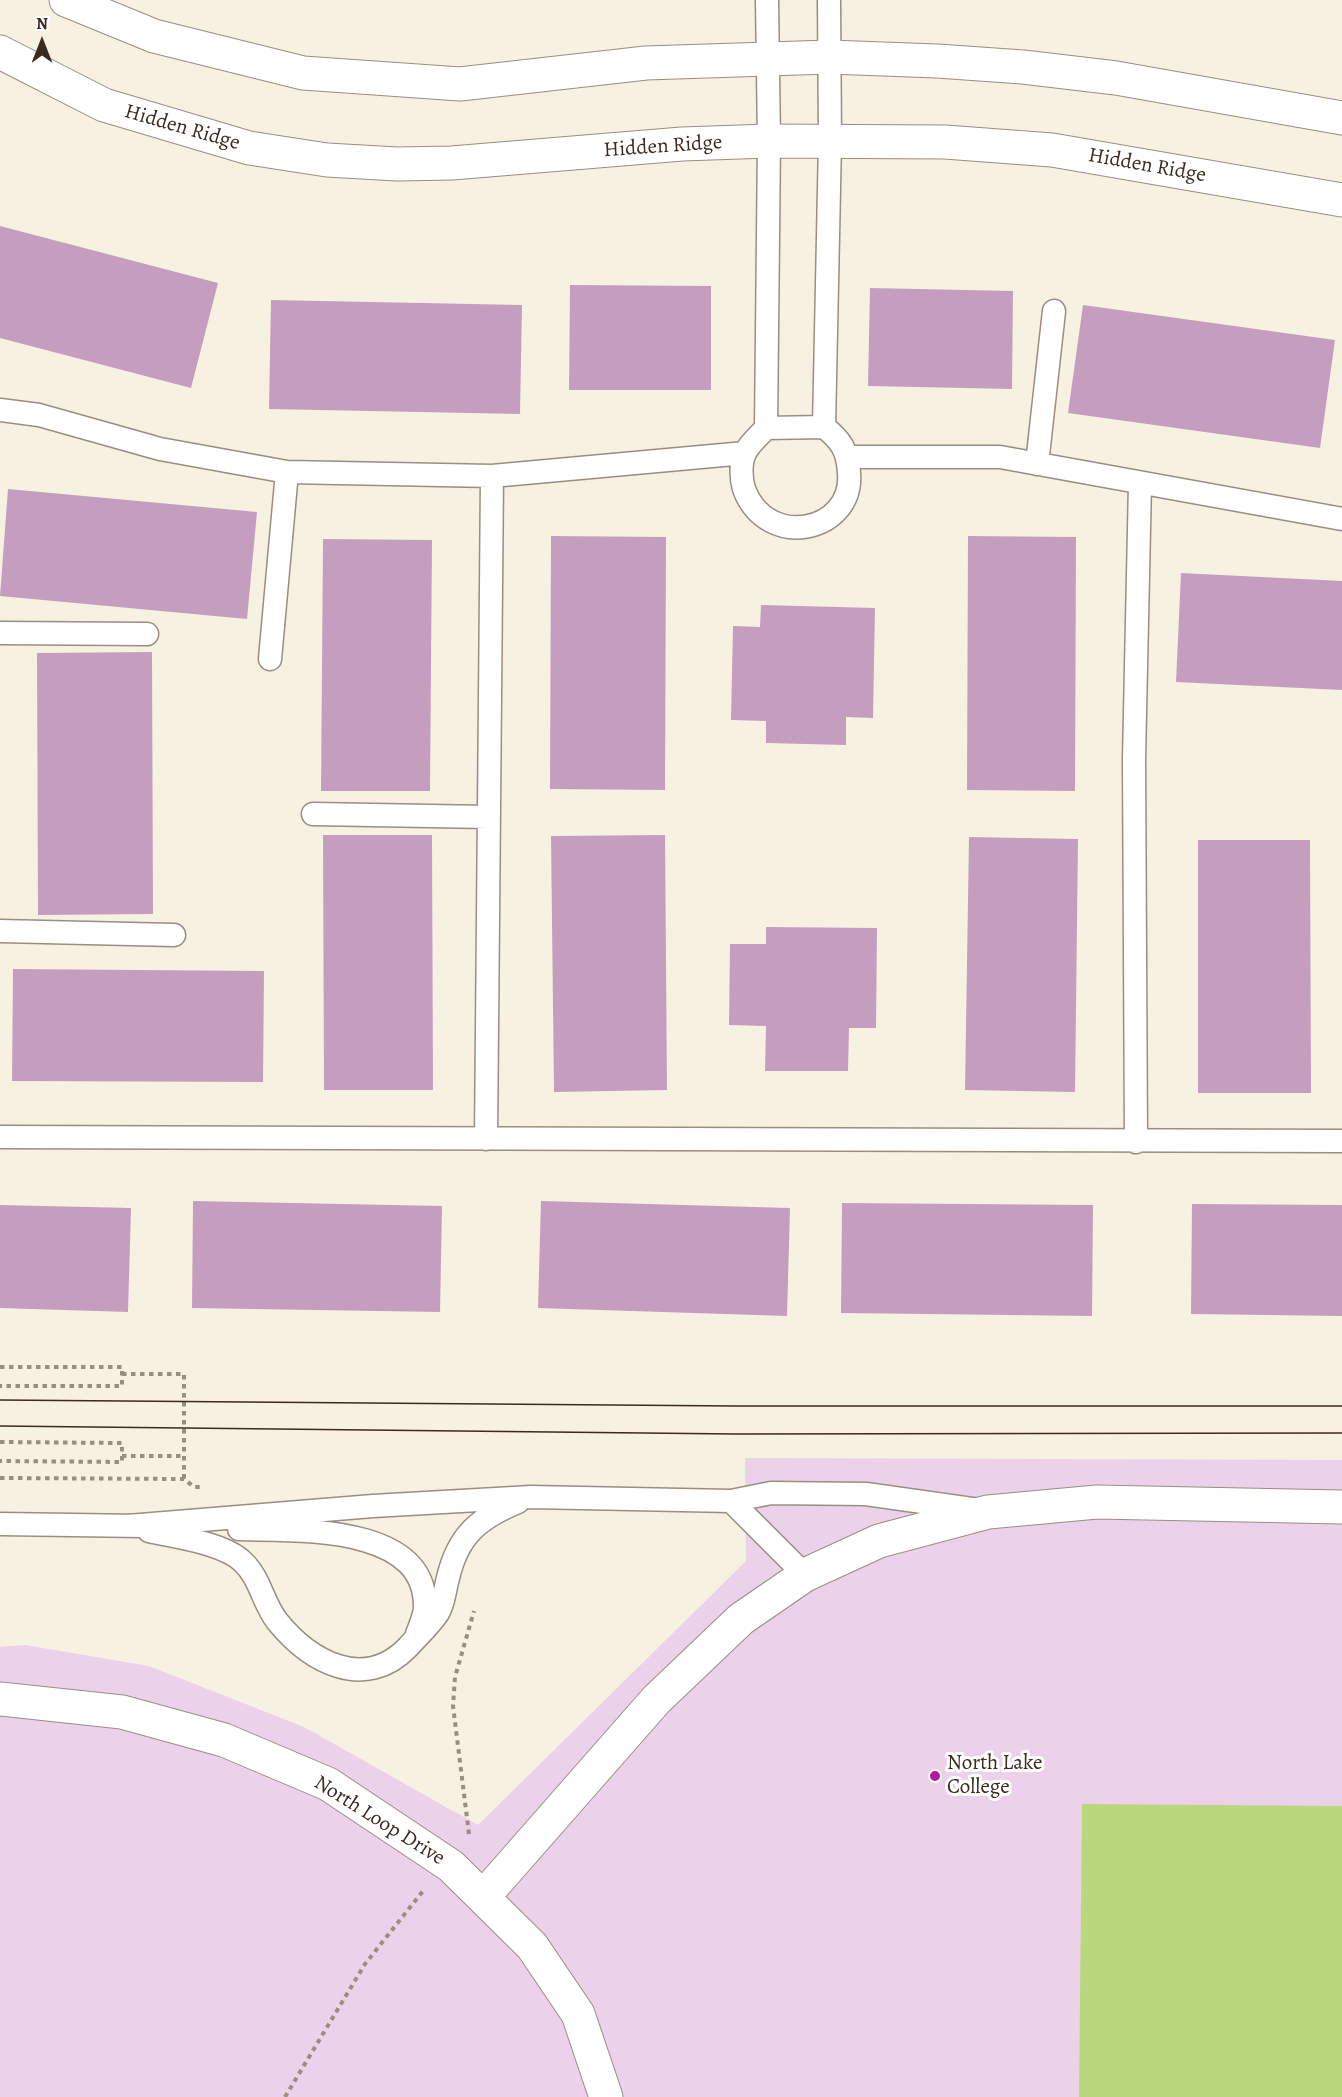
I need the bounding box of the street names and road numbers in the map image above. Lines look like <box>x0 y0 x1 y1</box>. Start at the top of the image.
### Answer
street label: Hidden Ridge <box>121 99 243 157</box>
street label: Hidden Ridge <box>603 130 723 164</box>
street label: Hidden Ridge <box>1086 143 1208 189</box>
street label: North Loop Drive <box>309 1771 449 1871</box>

